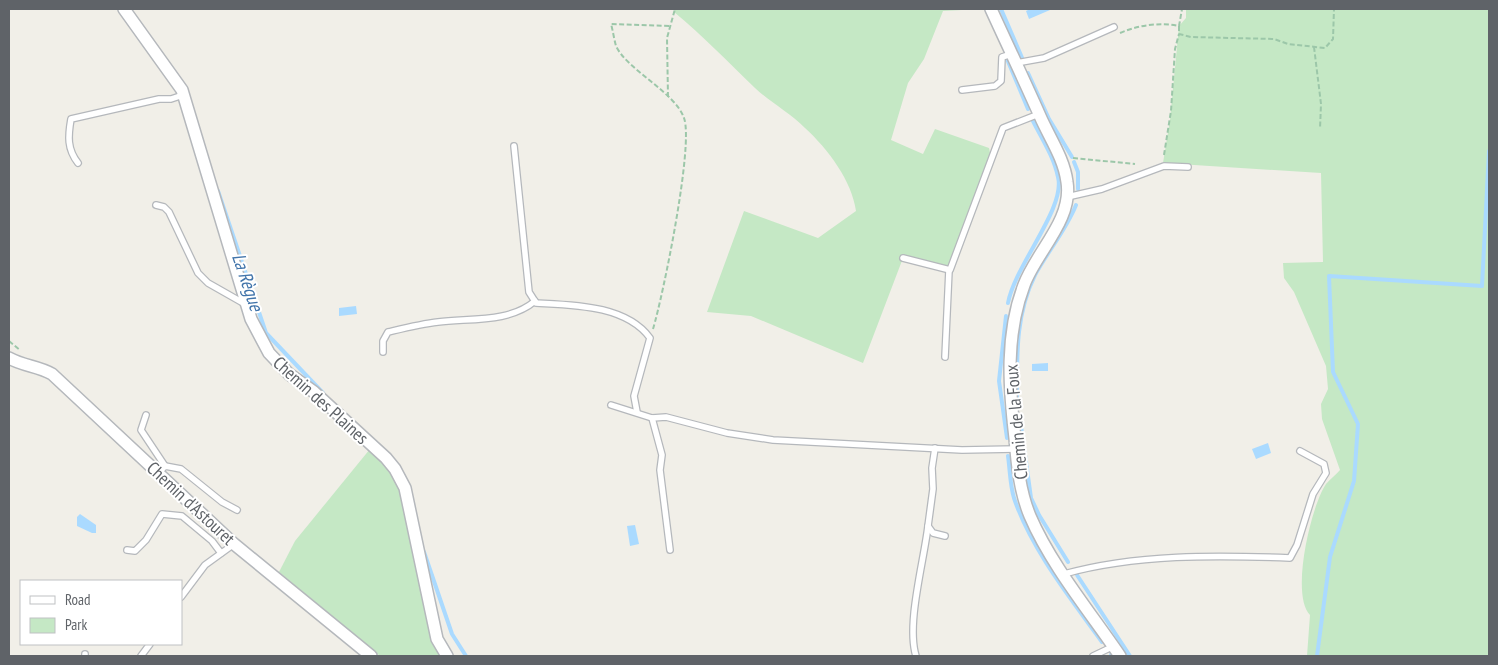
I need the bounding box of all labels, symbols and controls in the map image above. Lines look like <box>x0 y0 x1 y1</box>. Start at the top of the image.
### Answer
water label: La Règue <box>227 250 269 315</box>
street label: Chemin des Plaines <box>268 351 374 449</box>
street label: Chemin de la Foux <box>999 363 1032 481</box>
street label: Chemin d'Astouret <box>142 456 240 550</box>
legend <box>20 580 182 645</box>
text: Road <box>65 590 91 609</box>
text: Park <box>65 615 87 634</box>

